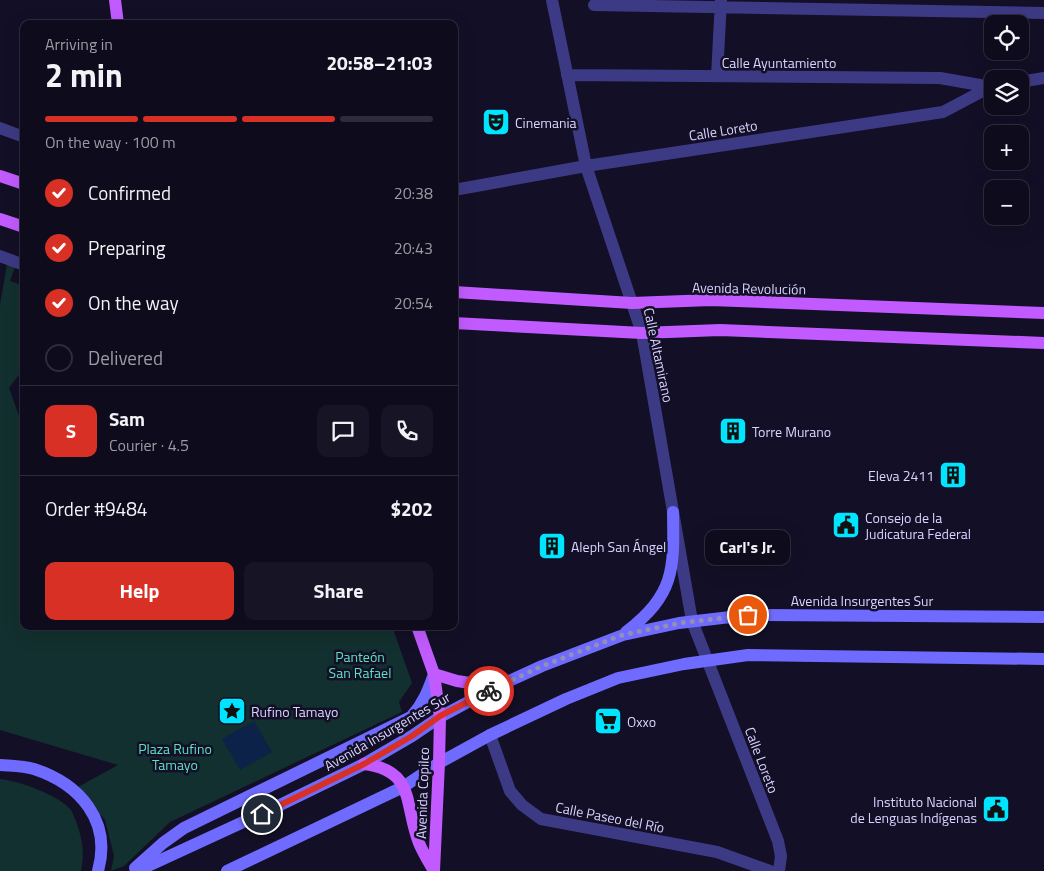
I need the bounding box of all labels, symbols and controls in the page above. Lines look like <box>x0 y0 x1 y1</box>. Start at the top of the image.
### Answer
map controls <box>984 15 1029 225</box>
button: locate <box>984 15 1029 60</box>
text: Arriving in <box>45 32 113 56</box>
text: 20:58–21:03 <box>326 48 433 77</box>
text: 2 min <box>45 51 123 99</box>
street label: Calle Ayuntamiento <box>722 52 836 73</box>
button: layers <box>984 70 1029 115</box>
theatre icon: Cinemania <box>481 107 511 137</box>
place label: Cinemania <box>515 112 577 133</box>
street label: Calle Loreto <box>687 114 759 146</box>
button: + <box>984 125 1029 170</box>
text: On the way · 100 m <box>45 130 176 154</box>
text: Confirmed <box>88 178 171 207</box>
icon: check <box>45 179 73 207</box>
button: − <box>984 180 1029 225</box>
text: 20:38 <box>394 181 433 205</box>
text: Preparing <box>88 233 165 262</box>
icon: check <box>45 234 73 262</box>
text: 20:43 <box>394 236 433 260</box>
street label: Avenida Revolución <box>692 277 806 299</box>
text: On the way <box>88 288 179 317</box>
icon: check <box>45 289 73 317</box>
text: 20:54 <box>394 291 433 315</box>
street label: Calle Altamirano <box>639 306 679 404</box>
text: Delivered <box>88 343 163 372</box>
text: Sam <box>109 404 145 433</box>
button: chat <box>317 405 369 457</box>
button: phone <box>381 405 433 457</box>
text: S <box>66 416 76 445</box>
building icon: Torre Murano <box>718 416 748 446</box>
place label: Torre Murano <box>752 421 831 442</box>
text: Courier · 4.5 <box>109 433 189 457</box>
building icon: Eleva 2411 <box>938 460 968 490</box>
place label: Eleva 2411 <box>868 465 934 486</box>
text: Order #9484 <box>45 494 147 523</box>
text: $202 <box>390 494 433 523</box>
place label: Consejo de la Judicatura Federal <box>865 507 971 544</box>
public building icon: Consejo de la Judicatura Federal <box>831 510 861 540</box>
callout: Carl's Jr. <box>706 530 790 565</box>
building icon: Aleph San Ángel <box>537 531 567 561</box>
text: Carl's Jr. <box>719 535 776 559</box>
place label: Aleph San Ángel <box>571 536 666 557</box>
button: Help <box>45 562 234 620</box>
button: Share <box>244 562 433 620</box>
street label: Avenida Insurgentes Sur <box>791 590 933 611</box>
pin <box>727 594 769 636</box>
icon: bag <box>734 601 762 629</box>
park label: Panteón San Rafael <box>329 646 391 683</box>
courier <box>464 666 514 716</box>
icon: bike <box>475 677 503 705</box>
street label: Avenida Insurgentes Sur <box>320 686 454 776</box>
place icon: Rufino Tamayo <box>217 696 247 726</box>
place label: Rufino Tamayo <box>251 701 339 722</box>
supermarket icon: Oxxo <box>593 706 623 736</box>
place label: Oxxo <box>627 711 656 732</box>
street label: Calle Loreto <box>740 724 784 796</box>
park label: Plaza Rufino Tamayo <box>138 738 212 775</box>
street label: Avenida Copilco <box>410 747 434 839</box>
place label: Instituto Nacional de Lenguas Indígenas <box>850 791 977 828</box>
pin <box>241 793 283 835</box>
public building icon: Instituto Nacional de Lenguas Indígenas <box>981 794 1011 824</box>
street label: Calle Paseo del Río <box>554 796 666 838</box>
icon: home <box>248 800 276 828</box>

